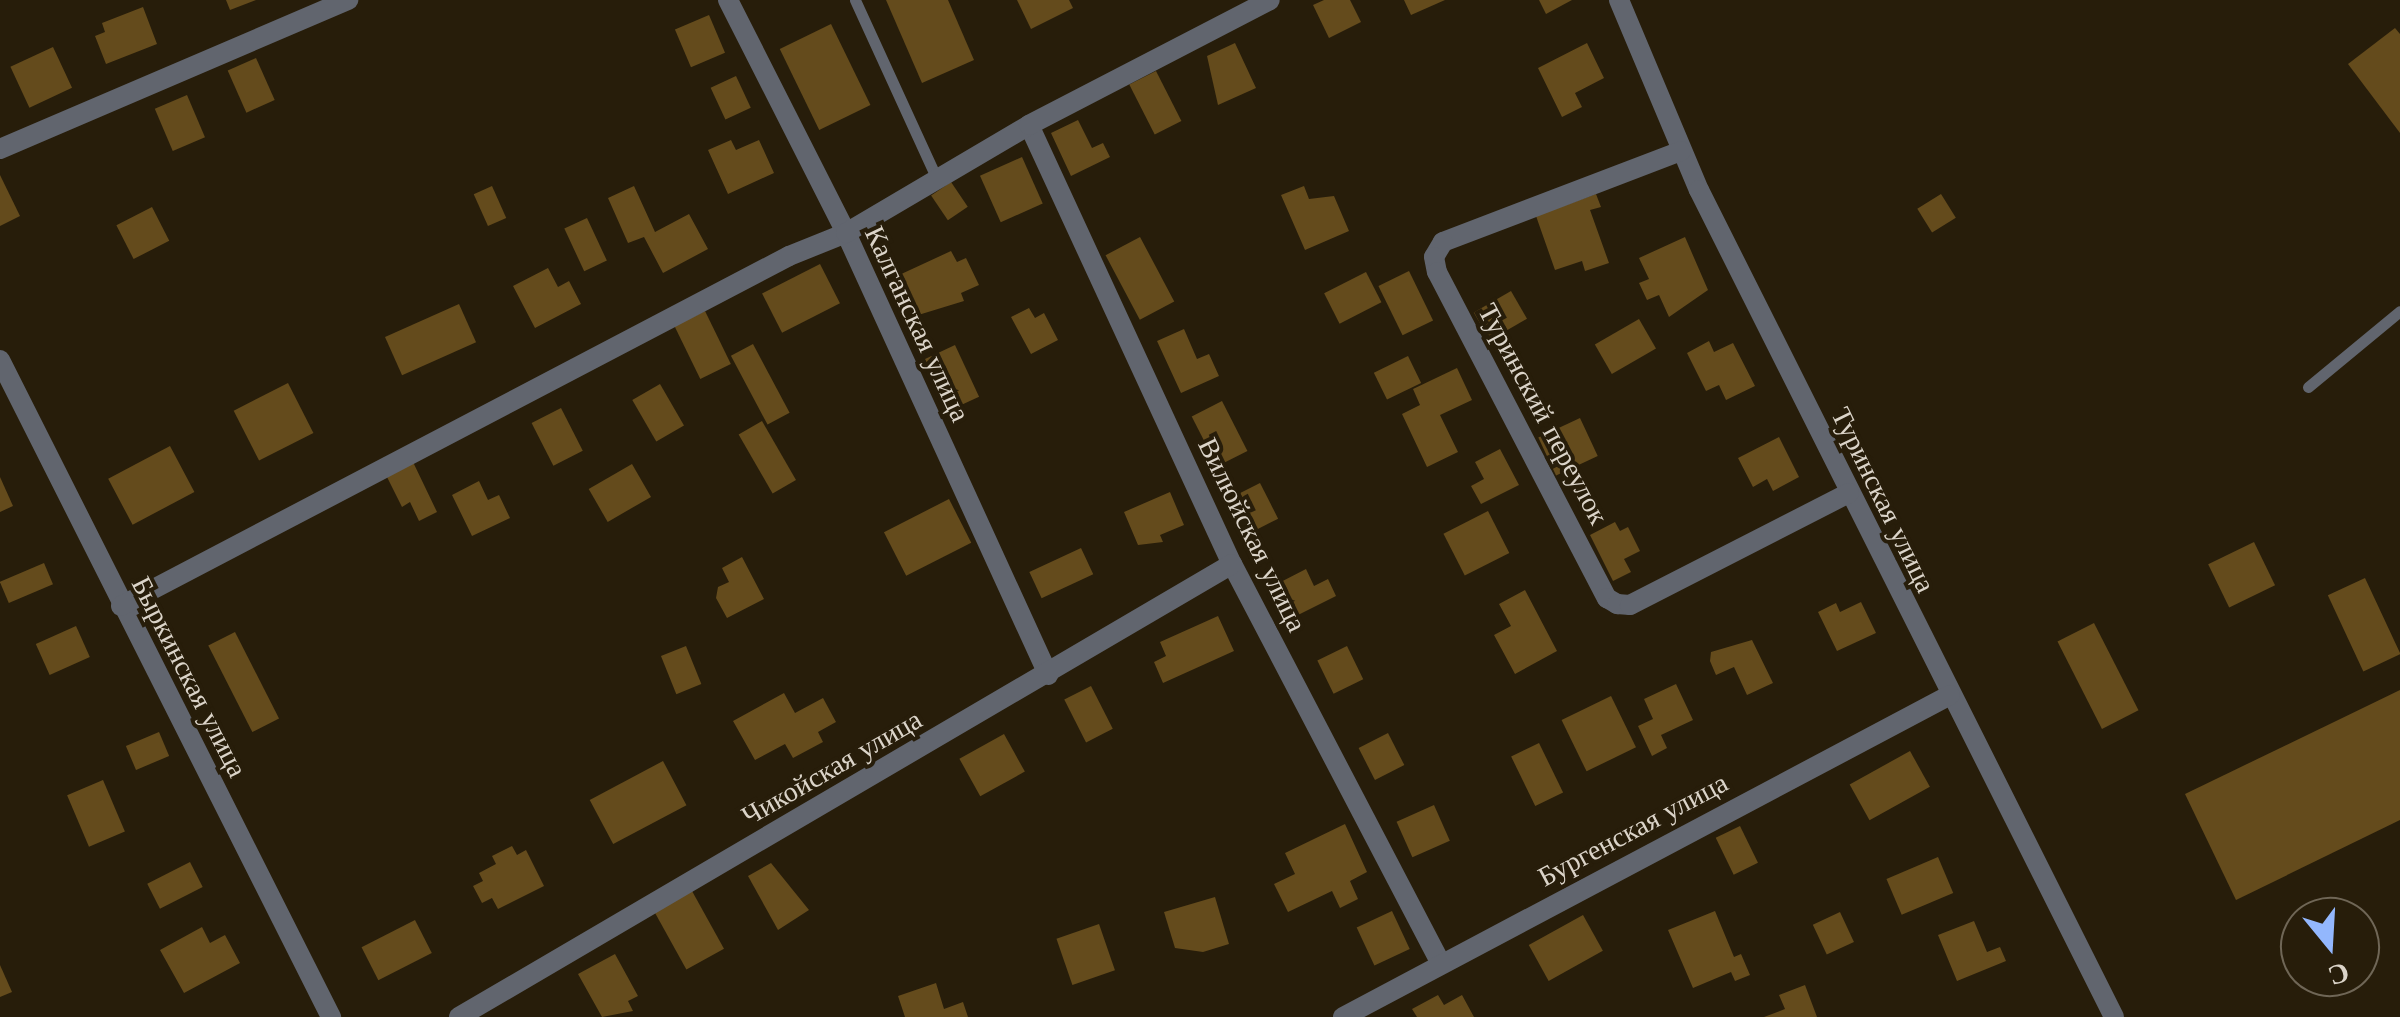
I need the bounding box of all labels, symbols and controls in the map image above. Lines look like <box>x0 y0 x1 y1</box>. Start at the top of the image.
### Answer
street label: Калганская улица <box>857 221 977 427</box>
street label: Туринский переулок <box>1471 298 1615 530</box>
street label: Туринская улица <box>1824 402 1942 598</box>
street label: Вилюйская улица <box>1191 433 1313 637</box>
street label: Быркинская улица <box>124 571 254 783</box>
street label: Чикойская улица <box>736 703 928 833</box>
street label: Бургенская улица <box>1532 766 1734 894</box>
north arrow <box>2280 897 2380 997</box>
text: С <box>2324 954 2354 994</box>

